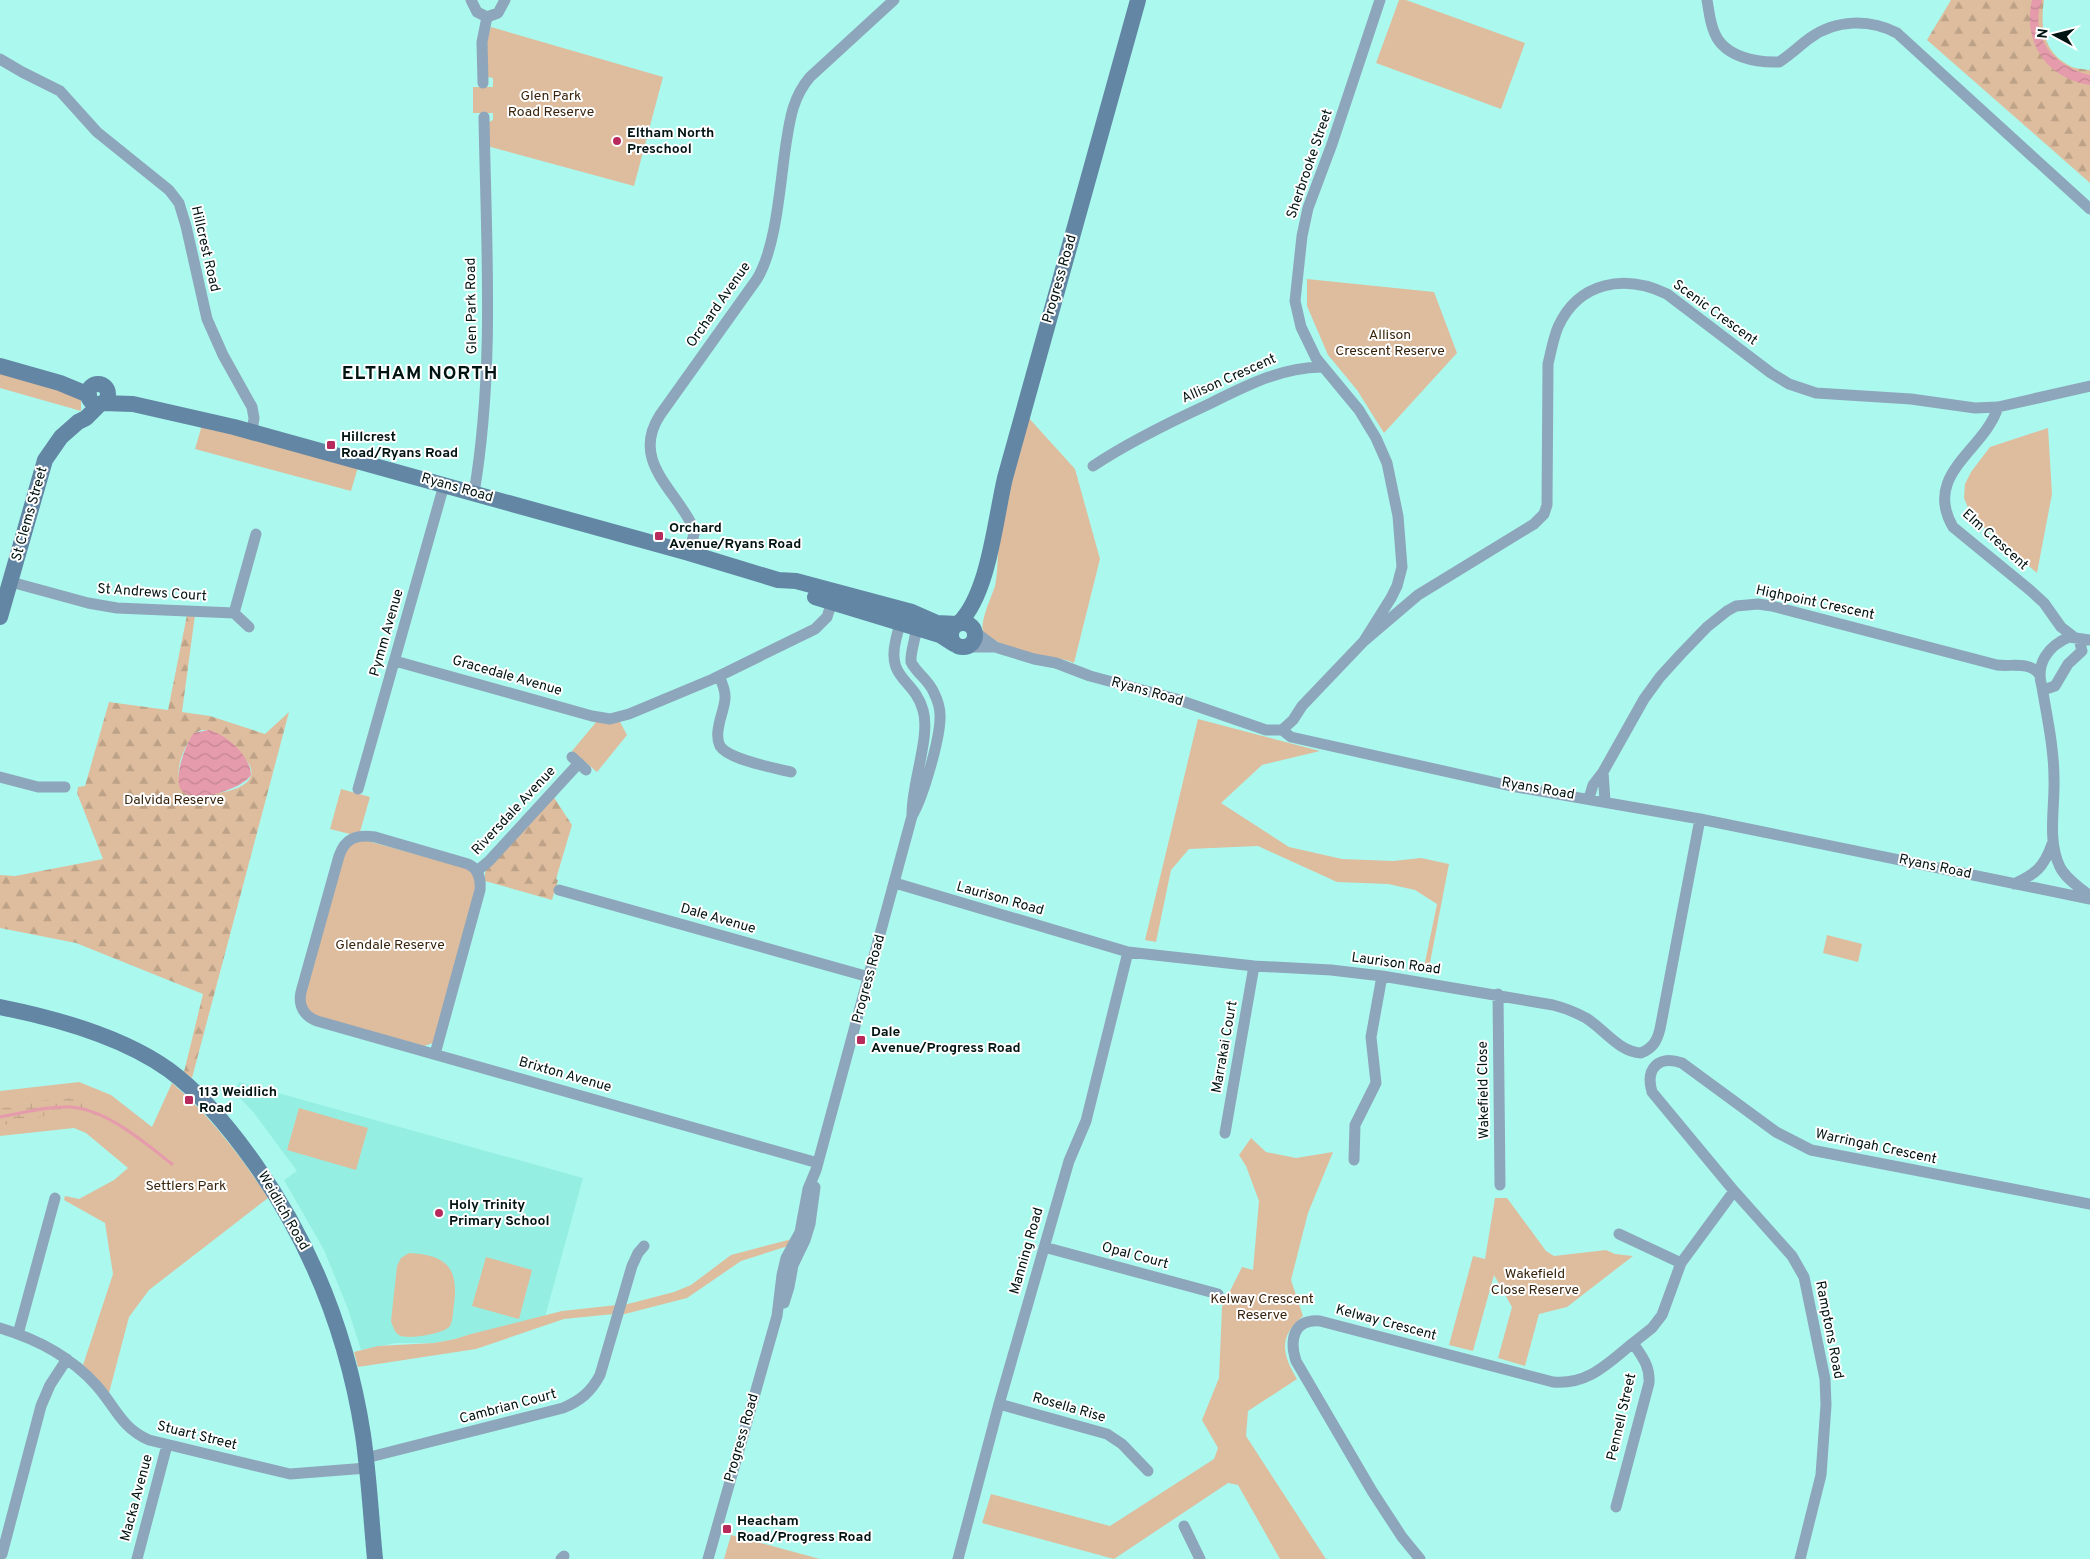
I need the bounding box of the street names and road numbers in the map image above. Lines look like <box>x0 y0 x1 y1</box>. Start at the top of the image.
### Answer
street label: Sherbrooke Street <box>1283 107 1337 221</box>
street label: Hillcrest Road <box>187 204 223 294</box>
street label: Progress Road <box>1039 233 1081 325</box>
street label: Glen Park Road <box>463 257 481 355</box>
street label: Orchard Avenue <box>683 259 755 351</box>
street label: Scenic Crescent <box>1669 277 1761 349</box>
street label: Allison Crescent <box>1179 351 1279 407</box>
street label: St Clems Street <box>8 465 52 563</box>
street label: Ryans Road <box>419 470 495 506</box>
street label: Elm Crescent <box>1959 506 2031 574</box>
street label: St Andrews Court <box>97 581 207 605</box>
street label: Highpoint Crescent <box>1754 582 1876 624</box>
street label: Pymm Avenue <box>366 587 408 679</box>
street label: Gracedale Avenue <box>450 652 564 700</box>
street label: Ryans Road <box>1109 674 1185 710</box>
street label: Riversdale Avenue <box>468 763 560 859</box>
street label: Ryans Road <box>1500 774 1576 804</box>
street label: Ryans Road <box>1897 851 1973 883</box>
street label: Laurison Road <box>954 878 1046 920</box>
street label: Dale Avenue <box>678 900 758 938</box>
street label: Progress Road <box>849 933 889 1025</box>
street label: Laurison Road <box>1350 949 1442 979</box>
street label: Marrakai Court <box>1209 1000 1241 1094</box>
street label: Wakefield Close <box>1475 1041 1493 1139</box>
street label: Brixton Avenue <box>517 1054 613 1096</box>
street label: Warringah Crescent <box>1814 1126 1938 1168</box>
street label: Weidlich Road <box>254 1169 312 1253</box>
street label: Manning Road <box>1006 1206 1048 1296</box>
street label: Opal Court <box>1100 1239 1170 1273</box>
street label: Ramptons Road <box>1811 1280 1847 1380</box>
street label: Kelway Crescent <box>1334 1301 1438 1345</box>
street label: Pennell Street <box>1604 1372 1640 1462</box>
street label: Cambrian Court <box>458 1386 558 1428</box>
street label: Rosella Rise <box>1030 1389 1108 1427</box>
street label: Progress Road <box>721 1392 763 1484</box>
street label: Stuart Street <box>155 1418 239 1454</box>
street label: Macka Avenue <box>117 1453 157 1543</box>

